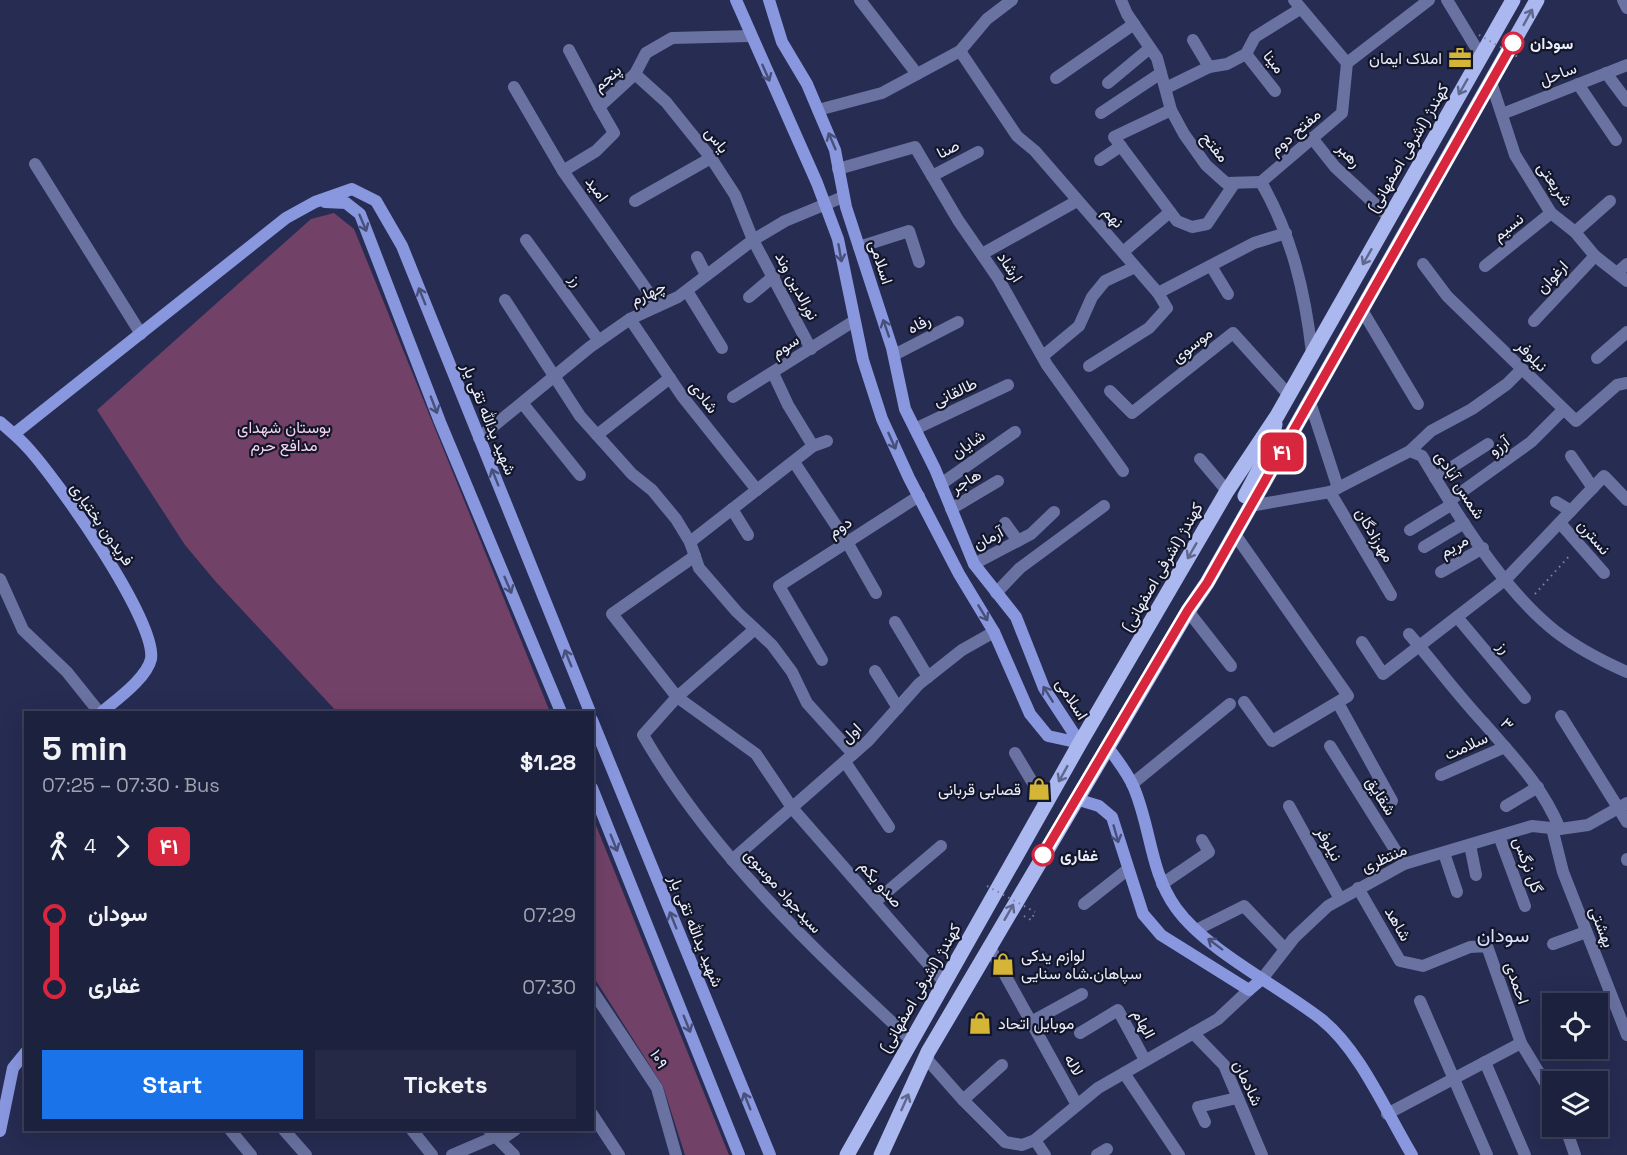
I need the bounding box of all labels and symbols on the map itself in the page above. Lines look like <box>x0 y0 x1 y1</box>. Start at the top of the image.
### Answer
one-way arrow <box>1522 9 1534 26</box>
marker: سودان <box>1502 32 1524 54</box>
place label: سودان <box>1530 33 1573 54</box>
office icon: املاک ایمان <box>1447 45 1473 71</box>
street label: مینا <box>1258 46 1290 78</box>
place label: املاک ایمان <box>1369 48 1442 69</box>
street label: ساحل <box>1536 57 1580 91</box>
street label: پنجم <box>588 60 626 97</box>
one-way arrow <box>761 64 773 82</box>
one-way arrow <box>1457 79 1469 96</box>
street label: کهندژ (اشرفی اصفهانی) <box>1362 80 1454 216</box>
street label: مفتح دوم <box>1265 104 1326 161</box>
street label: یاس <box>700 122 734 158</box>
street label: مفتح <box>1196 127 1234 167</box>
one-way arrow <box>826 132 837 151</box>
street label: صنا <box>933 134 963 164</box>
street label: رهبر <box>1331 137 1366 172</box>
street label: شریعتی <box>1532 158 1578 210</box>
street label: امید <box>581 172 613 206</box>
street label: نهم <box>1098 202 1128 232</box>
street label: نسیم <box>1488 208 1528 246</box>
one-way arrow <box>358 214 369 232</box>
street label: اسلامی <box>864 237 898 287</box>
one-way arrow <box>835 243 846 263</box>
street label: نورالدین وند <box>770 248 824 324</box>
street label: ارشاد <box>992 248 1028 286</box>
one-way arrow <box>1361 248 1373 265</box>
street label: ارغوان <box>1531 256 1573 298</box>
street label: رز <box>564 269 588 291</box>
street label: چهارم <box>627 276 670 311</box>
one-way arrow <box>416 288 427 306</box>
street label: رفاه <box>904 309 934 339</box>
one-way arrow <box>879 319 890 338</box>
street label: موسوی <box>1167 322 1217 368</box>
street label: سوم <box>767 329 803 363</box>
street label: نیلوفر <box>1511 335 1552 376</box>
street label: شهید یدالله تقی یار <box>457 359 521 478</box>
street label: طالقانی <box>930 373 980 411</box>
street label: شادی <box>685 376 723 418</box>
one-way arrow <box>429 395 440 414</box>
park label: بوستان شهدای مدافع حرم <box>237 417 331 457</box>
street label: شایان <box>947 425 989 463</box>
street label: آرزو <box>1484 430 1515 461</box>
one-way arrow <box>887 431 898 449</box>
line badge: ۴۱ <box>1255 432 1309 472</box>
street label: شمس آبادی <box>1430 447 1490 523</box>
street label: هاجر <box>946 464 985 499</box>
one-way arrow <box>489 469 500 487</box>
street label: فریدون بختیاری <box>66 478 138 570</box>
street label: کهندژ (اشرفی اصفهانی) <box>1116 499 1208 635</box>
street label: مهرزادگان <box>1351 504 1399 566</box>
street label: دوم <box>824 512 856 542</box>
street label: نسترن <box>1573 515 1615 559</box>
street label: آرمان <box>969 521 1008 555</box>
street label: مریم <box>1436 529 1472 563</box>
one-way arrow <box>1186 542 1198 559</box>
one-way arrow <box>503 575 514 594</box>
one-way arrow <box>977 604 989 621</box>
street label: رز <box>1492 635 1515 658</box>
one-way arrow <box>562 650 573 668</box>
street label: اسلامی <box>1051 674 1093 724</box>
one-way arrow <box>1042 686 1054 703</box>
street label: ۳ <box>1496 713 1518 735</box>
street label: اول <box>836 718 866 748</box>
street label: سلامت <box>1441 727 1491 765</box>
one-way arrow <box>1057 765 1069 782</box>
street label: شقایق <box>1361 773 1401 819</box>
shop icon: قصابی قربانی <box>1026 776 1052 802</box>
place label: قصابی قربانی <box>938 779 1021 800</box>
street label: نیلوفر <box>1311 822 1347 865</box>
one-way arrow <box>1111 824 1123 843</box>
one-way arrow <box>609 833 620 851</box>
street label: گل نرگس <box>1508 834 1548 896</box>
street label: منتظری <box>1358 839 1410 877</box>
street label: سیدجواد موسوی <box>739 844 827 938</box>
marker: غفاری <box>1032 844 1054 866</box>
place label: غفاری <box>1060 845 1098 866</box>
street label: صدو یکم <box>855 856 907 912</box>
street label: شهید یدالله تقی یار <box>664 871 728 990</box>
street label: شاهد <box>1380 903 1416 945</box>
street label: بهشتی <box>1585 903 1619 951</box>
one-way arrow <box>1003 904 1015 921</box>
one-way arrow <box>667 912 678 930</box>
street label: کهندژ (اشرفی اصفهانی) <box>874 920 966 1056</box>
district label: سودان <box>1477 922 1529 948</box>
one-way arrow <box>1207 937 1223 950</box>
place label: لوازم یدکی سپاهان.شاه سنایی <box>1021 945 1142 985</box>
shop icon: لوازم یدکی سپاهان.شاه سنایی <box>990 951 1016 977</box>
street label: احمدی <box>1500 959 1534 1007</box>
street label: الهام <box>1128 1006 1160 1042</box>
shop icon: موبایل اتحاد <box>967 1010 993 1036</box>
place label: موبایل اتحاد <box>998 1013 1074 1034</box>
one-way arrow <box>682 1014 693 1032</box>
street label: ۱۰۹ <box>645 1045 673 1073</box>
street label: لاله <box>1059 1050 1089 1080</box>
street label: شادمان <box>1228 1057 1268 1109</box>
one-way arrow <box>741 1092 752 1111</box>
one-way arrow <box>900 1093 912 1111</box>

